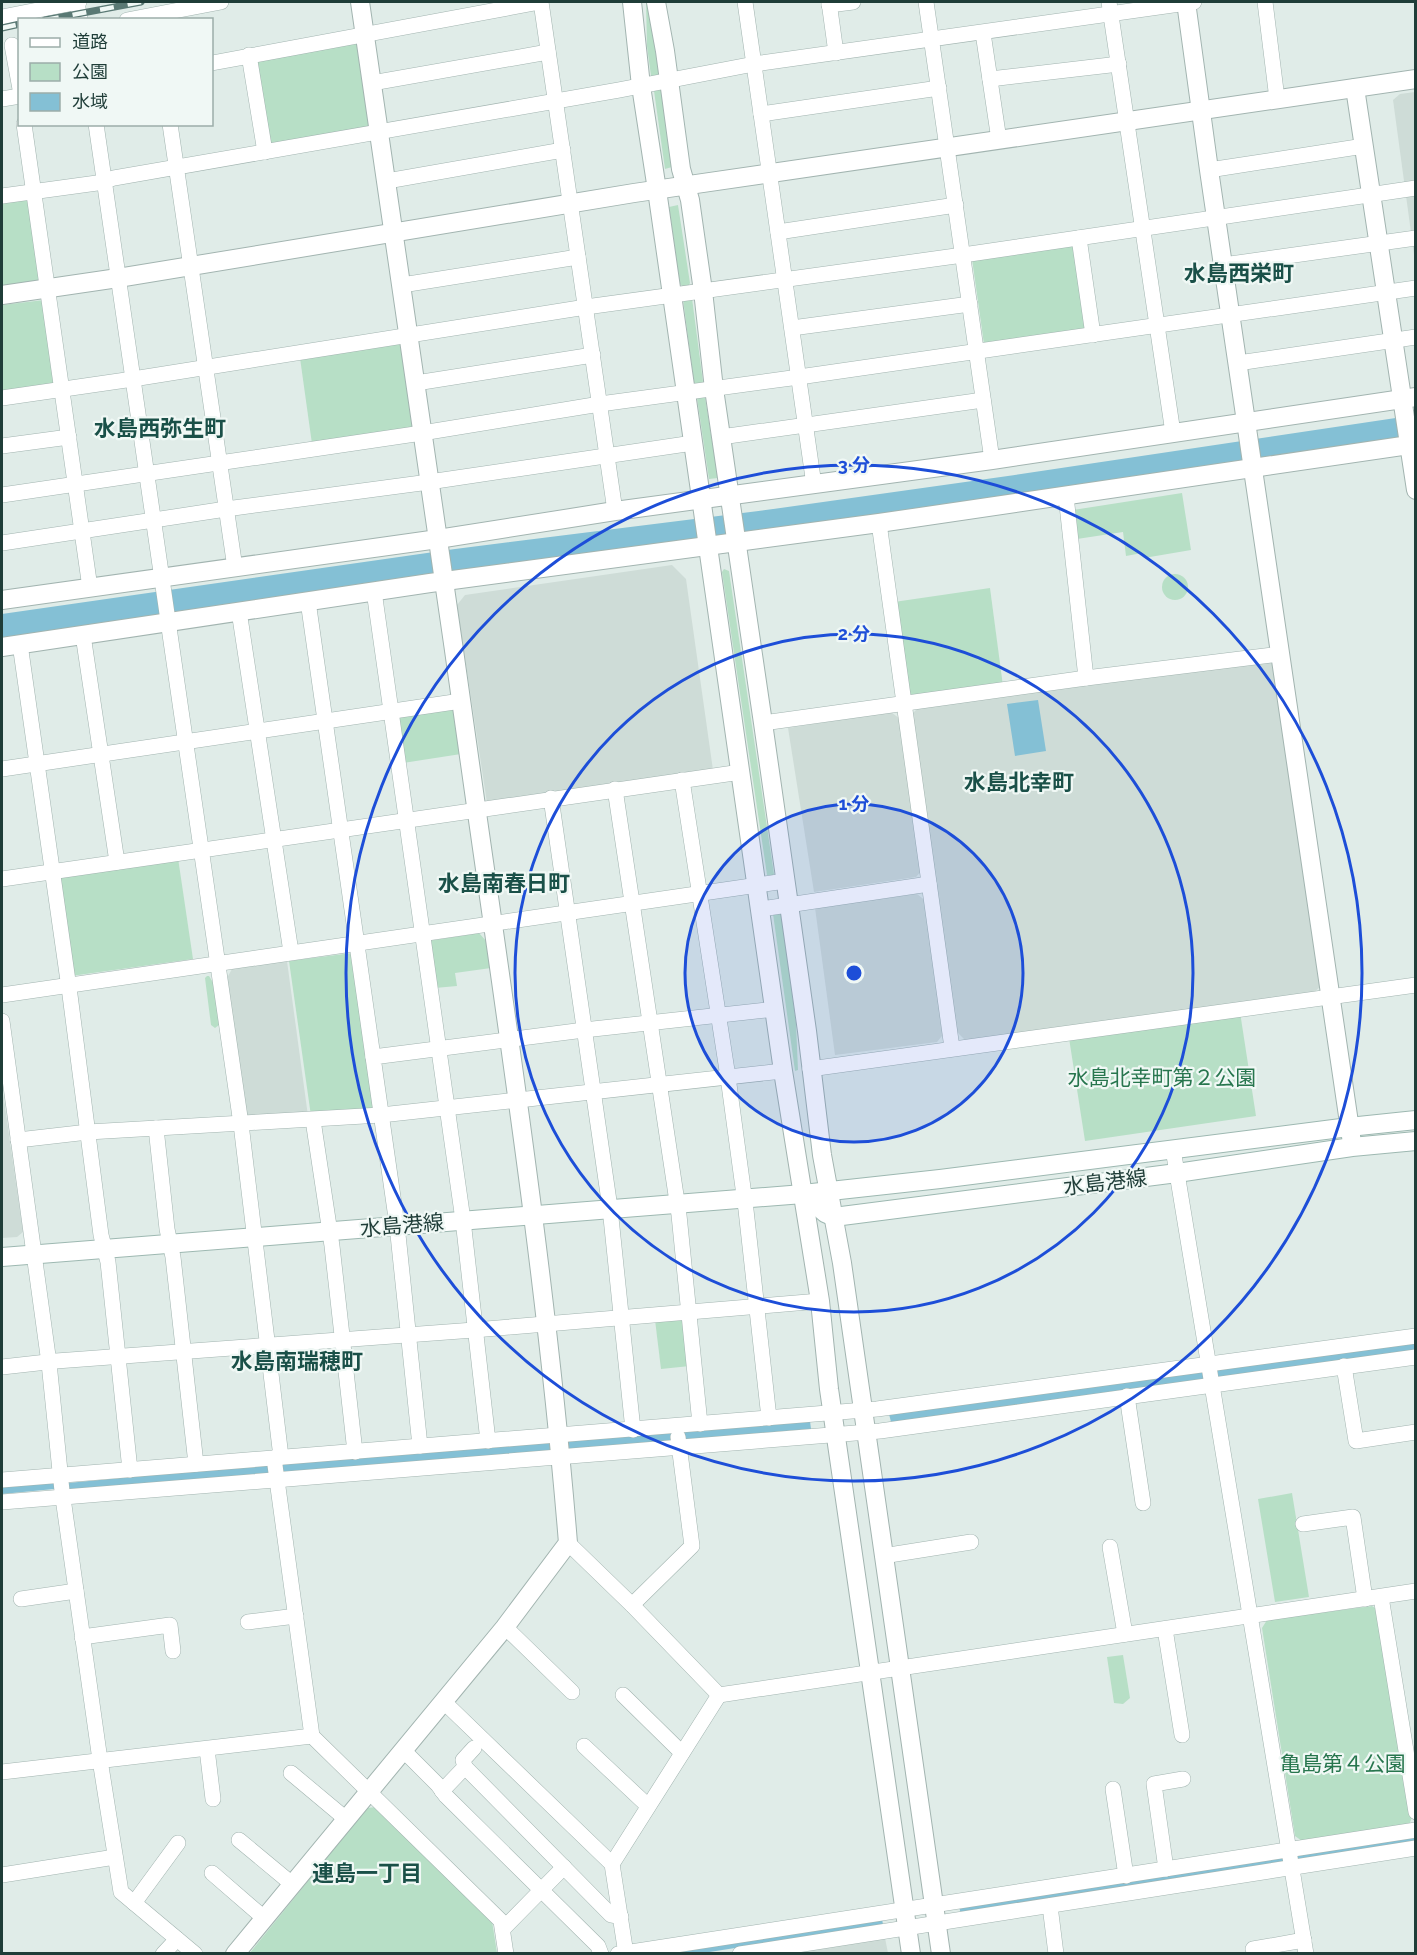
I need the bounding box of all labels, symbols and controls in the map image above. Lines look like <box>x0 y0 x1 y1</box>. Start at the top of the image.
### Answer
legend <box>18 18 213 126</box>
text: 道路 <box>72 31 108 52</box>
text: 公園 <box>72 61 108 82</box>
text: 水域 <box>72 91 108 112</box>
district label: 水島西栄町 <box>1184 260 1294 286</box>
district label: 水島西弥生町 <box>94 415 226 441</box>
text: 3 分 <box>838 454 870 475</box>
text: 2 分 <box>838 623 870 644</box>
district label: 水島北幸町 <box>964 769 1074 795</box>
text: 1 分 <box>838 793 870 814</box>
district label: 水島南春日町 <box>438 870 570 896</box>
centre of rings <box>844 963 864 983</box>
park label: 水島北幸町第２公園 <box>1068 1065 1257 1090</box>
street label: 水島港線 <box>1062 1164 1148 1200</box>
street label: 水島港線 <box>359 1209 445 1241</box>
district label: 水島南瑞穂町 <box>231 1348 363 1374</box>
park label: 亀島第４公園 <box>1280 1751 1406 1776</box>
district label: 連島一丁目 <box>312 1860 422 1886</box>

